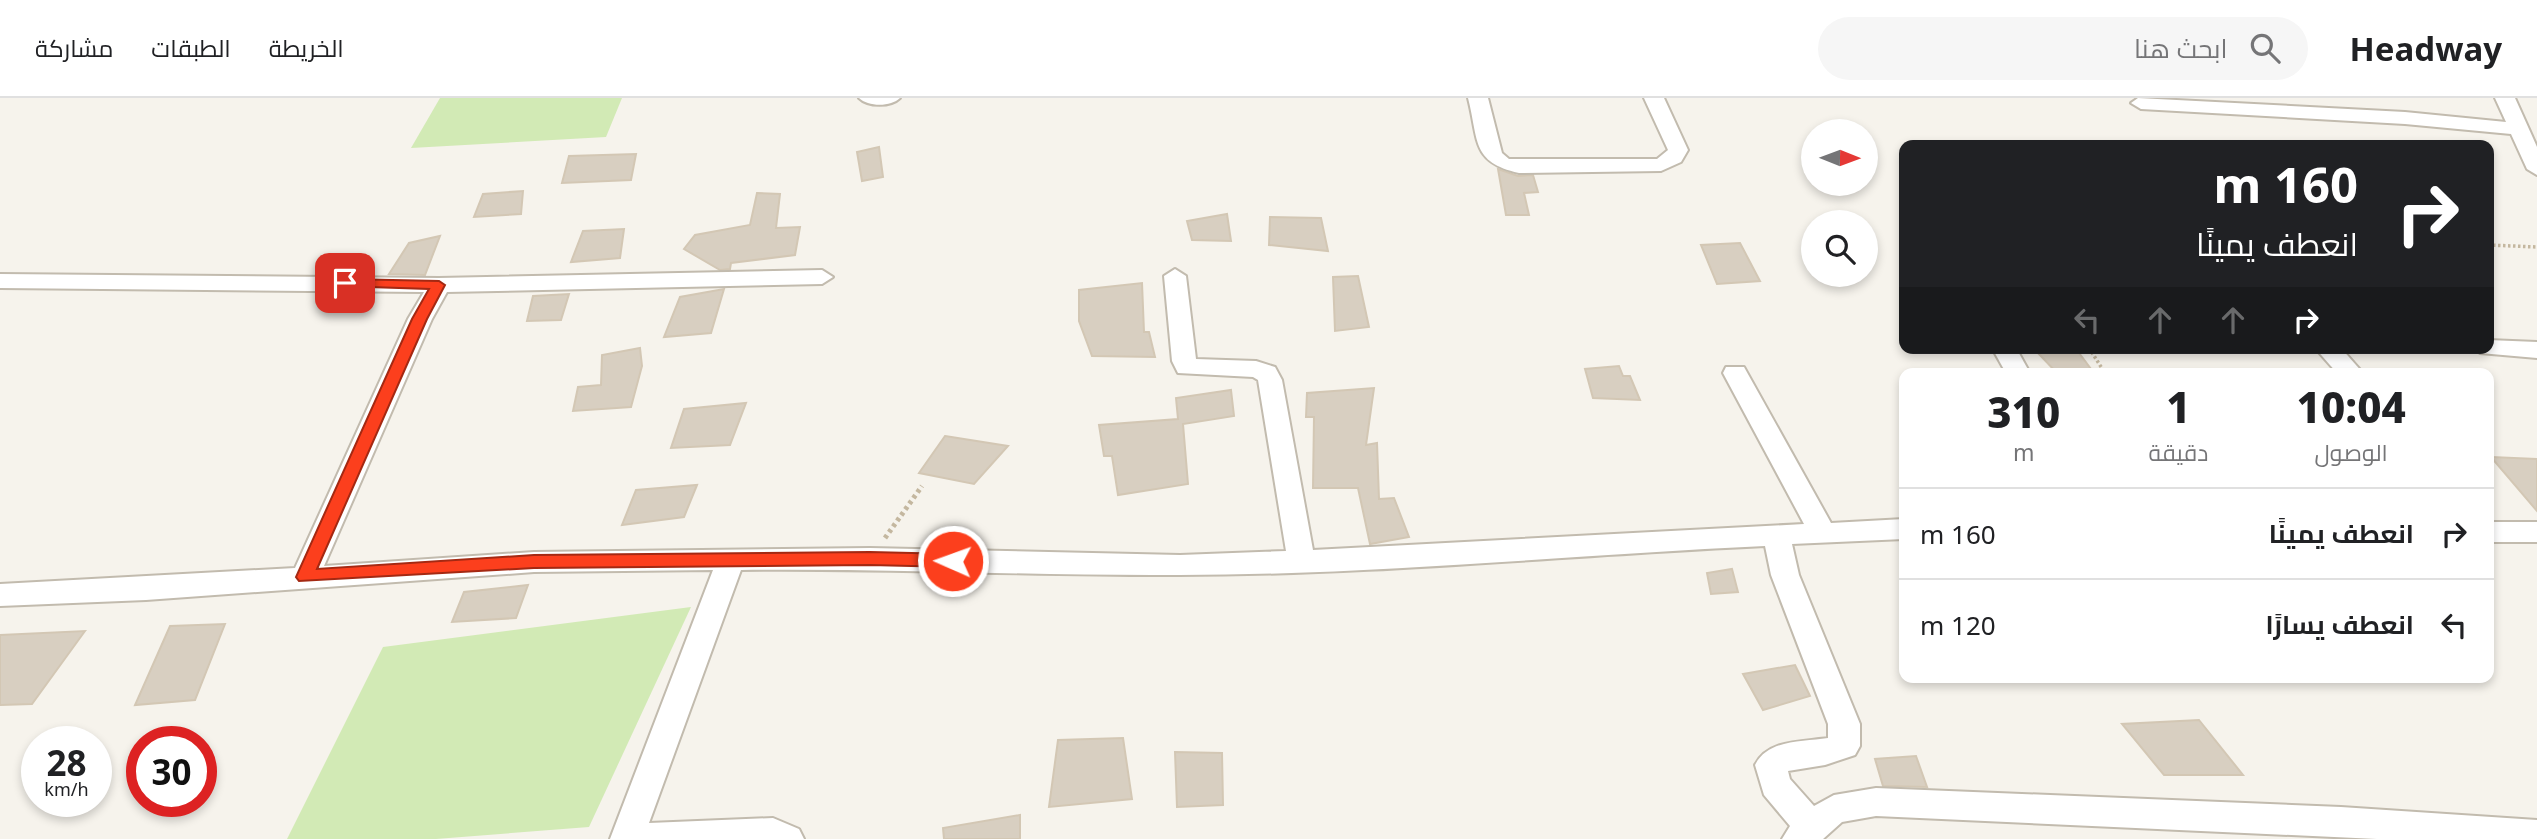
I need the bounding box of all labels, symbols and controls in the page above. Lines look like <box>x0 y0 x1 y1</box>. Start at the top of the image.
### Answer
search box <box>1818 17 2308 80</box>
text: Headway <box>2350 26 2502 71</box>
icon: search <box>2246 29 2284 67</box>
text: ابحث هنا <box>2134 30 2228 66</box>
text: مشاركة <box>35 31 113 64</box>
text: الطبقات <box>151 31 231 64</box>
text: الخريطة <box>269 31 344 64</box>
north arrow <box>1801 119 1878 196</box>
map controls <box>1801 119 1878 287</box>
text: 160 m <box>2213 151 2358 217</box>
icon: right <box>2382 168 2473 259</box>
button: search <box>1801 210 1878 287</box>
text: انعطف يمينًا <box>2196 222 2358 265</box>
pin <box>315 253 375 313</box>
icon: arrive <box>326 264 364 302</box>
icon: left <box>2068 301 2106 339</box>
icon: ahead <box>2141 301 2179 339</box>
icon: ahead <box>2214 301 2252 339</box>
icon: right <box>2287 301 2325 339</box>
text: 1 <box>2166 378 2191 435</box>
text: 10:04 <box>2297 378 2406 435</box>
text: 310 <box>1987 383 2060 440</box>
text: m <box>2013 436 2035 468</box>
text: دقيقة <box>2148 436 2208 468</box>
text: الوصول <box>2315 436 2388 468</box>
text: انعطف يمينًا <box>2269 515 2414 551</box>
icon: right <box>2435 515 2473 553</box>
text: 160 m <box>1920 516 1996 552</box>
position arrow <box>916 524 990 598</box>
text: انعطف يسارًا <box>2265 606 2414 642</box>
icon: left <box>2435 606 2473 644</box>
text: 120 m <box>1920 607 1996 643</box>
speed limit sign: 30 <box>126 726 217 817</box>
text: 28 <box>46 739 87 786</box>
text: km/h <box>44 777 89 801</box>

